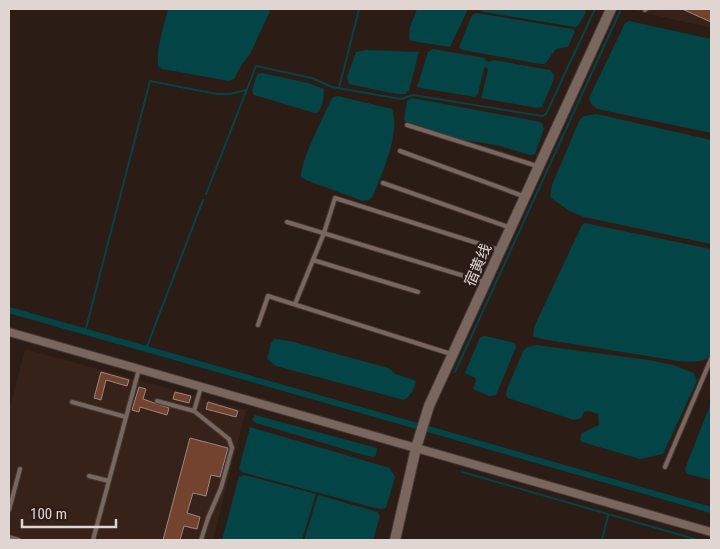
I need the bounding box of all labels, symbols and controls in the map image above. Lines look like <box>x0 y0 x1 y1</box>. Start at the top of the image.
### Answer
street label: 宿黄线 <box>461 241 495 289</box>
scale bar <box>22 496 116 528</box>
text: 100 m <box>30 505 67 523</box>

